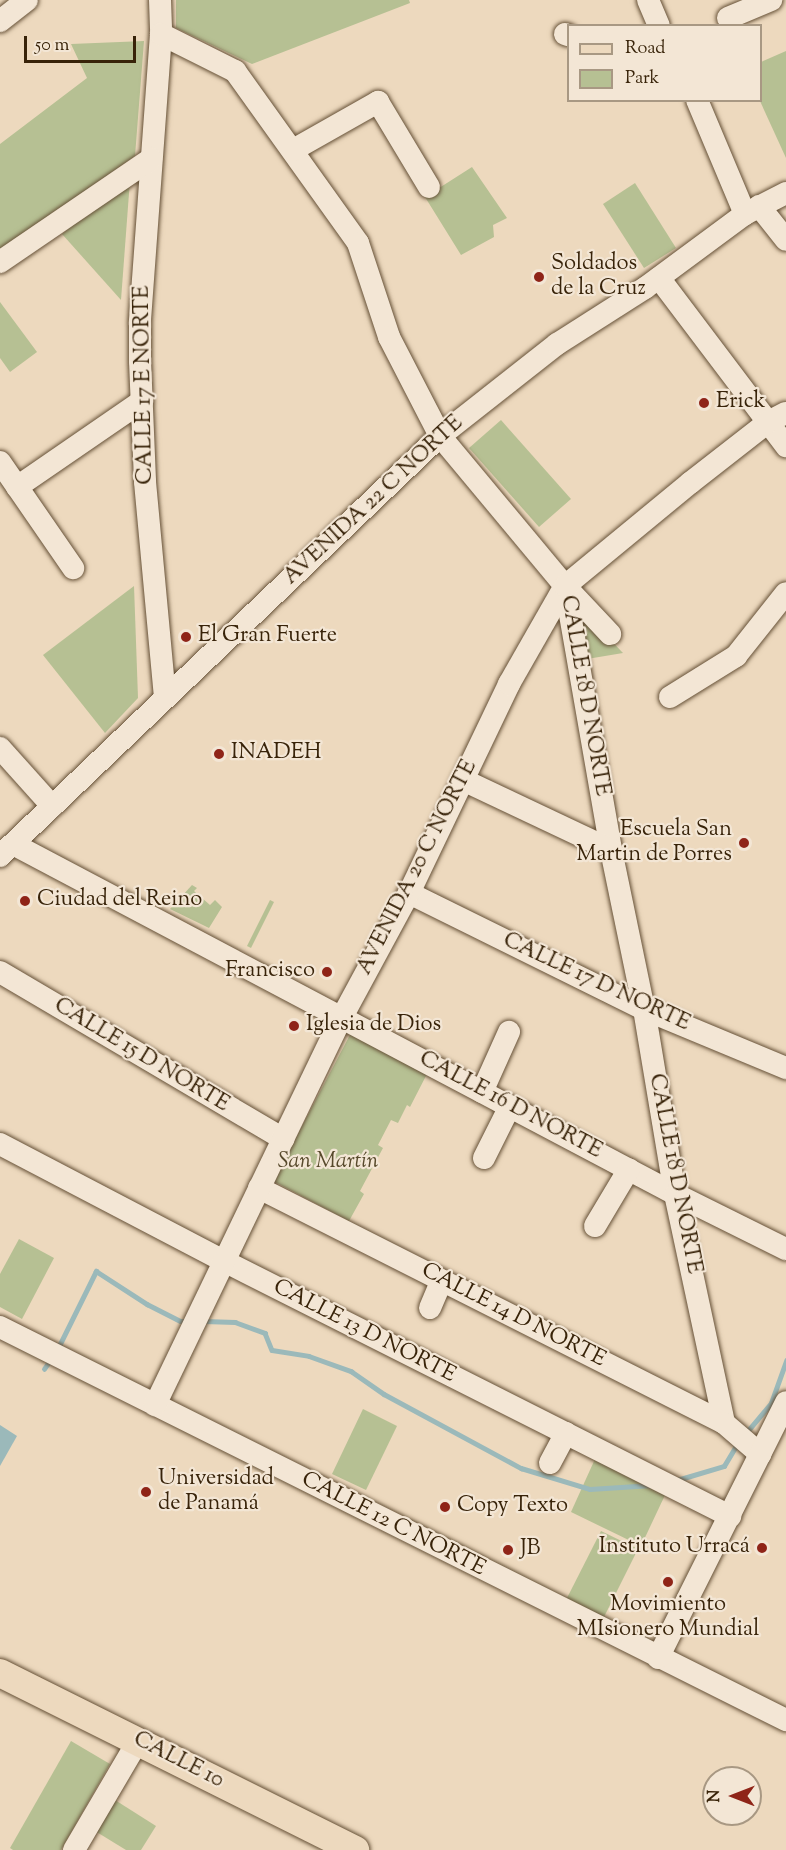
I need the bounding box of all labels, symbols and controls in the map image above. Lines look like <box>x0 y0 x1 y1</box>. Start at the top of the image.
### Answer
scale bar <box>27 24 140 62</box>
legend <box>567 24 762 102</box>
text: 50 m <box>35 33 69 59</box>
text: Road <box>625 36 665 62</box>
text: Park <box>625 66 659 92</box>
place label: Soldados de la Cruz <box>551 251 646 302</box>
marker: Soldados de la Cruz <box>532 270 546 284</box>
street label: CALLE 17 E NORTE <box>130 285 160 485</box>
place label: Erick <box>716 390 765 416</box>
marker: Erick <box>697 396 711 410</box>
street label: AVENIDA 22 C NORTE <box>279 411 469 591</box>
street label: CALLE 18 D NORTE <box>553 594 615 798</box>
place label: El Gran Fuerte <box>198 624 337 650</box>
marker: El Gran Fuerte <box>179 630 193 644</box>
place label: INADEH <box>231 741 321 767</box>
marker: INADEH <box>212 747 226 761</box>
street label: AVENIDA 20 C NORTE <box>352 756 484 980</box>
place label: Escuela San Martin de Porres <box>576 817 732 868</box>
marker: Escuela San Martin de Porres <box>737 836 751 850</box>
place label: Ciudad del Reino <box>37 888 202 914</box>
marker: Ciudad del Reino <box>18 894 32 908</box>
street label: CALLE 17 D NORTE <box>498 928 694 1038</box>
place label: Francisco <box>225 959 315 985</box>
marker: Francisco <box>320 965 334 979</box>
street label: CALLE 15 D NORTE <box>49 993 233 1119</box>
place label: Iglesia de Dios <box>306 1013 441 1039</box>
marker: Iglesia de Dios <box>287 1019 301 1033</box>
street label: CALLE 16 D NORTE <box>414 1047 606 1165</box>
street label: CALLE 18 D NORTE <box>642 1072 706 1276</box>
park label: San Martín <box>278 1150 378 1176</box>
street label: CALLE 14 D NORTE <box>416 1258 610 1374</box>
street label: CALLE 13 D NORTE <box>268 1275 460 1389</box>
place label: Universidad de Panamá <box>158 1466 274 1518</box>
street label: CALLE 12 C NORTE <box>297 1467 489 1583</box>
marker: Universidad de Panamá <box>139 1485 153 1499</box>
place label: Copy Texto <box>457 1494 568 1520</box>
marker: Copy Texto <box>438 1500 452 1514</box>
place label: Instituto Urracá <box>599 1535 750 1561</box>
place label: JB <box>520 1537 540 1563</box>
marker: Instituto Urracá <box>755 1541 769 1555</box>
marker: JB <box>501 1543 515 1557</box>
marker: Movimiento MIsionero Mundial <box>661 1575 675 1589</box>
place label: Movimiento MIsionero Mundial <box>577 1592 759 1644</box>
street label: CALLE 10 <box>128 1727 228 1795</box>
north arrow <box>702 1766 762 1826</box>
text: N <box>704 1790 727 1802</box>

